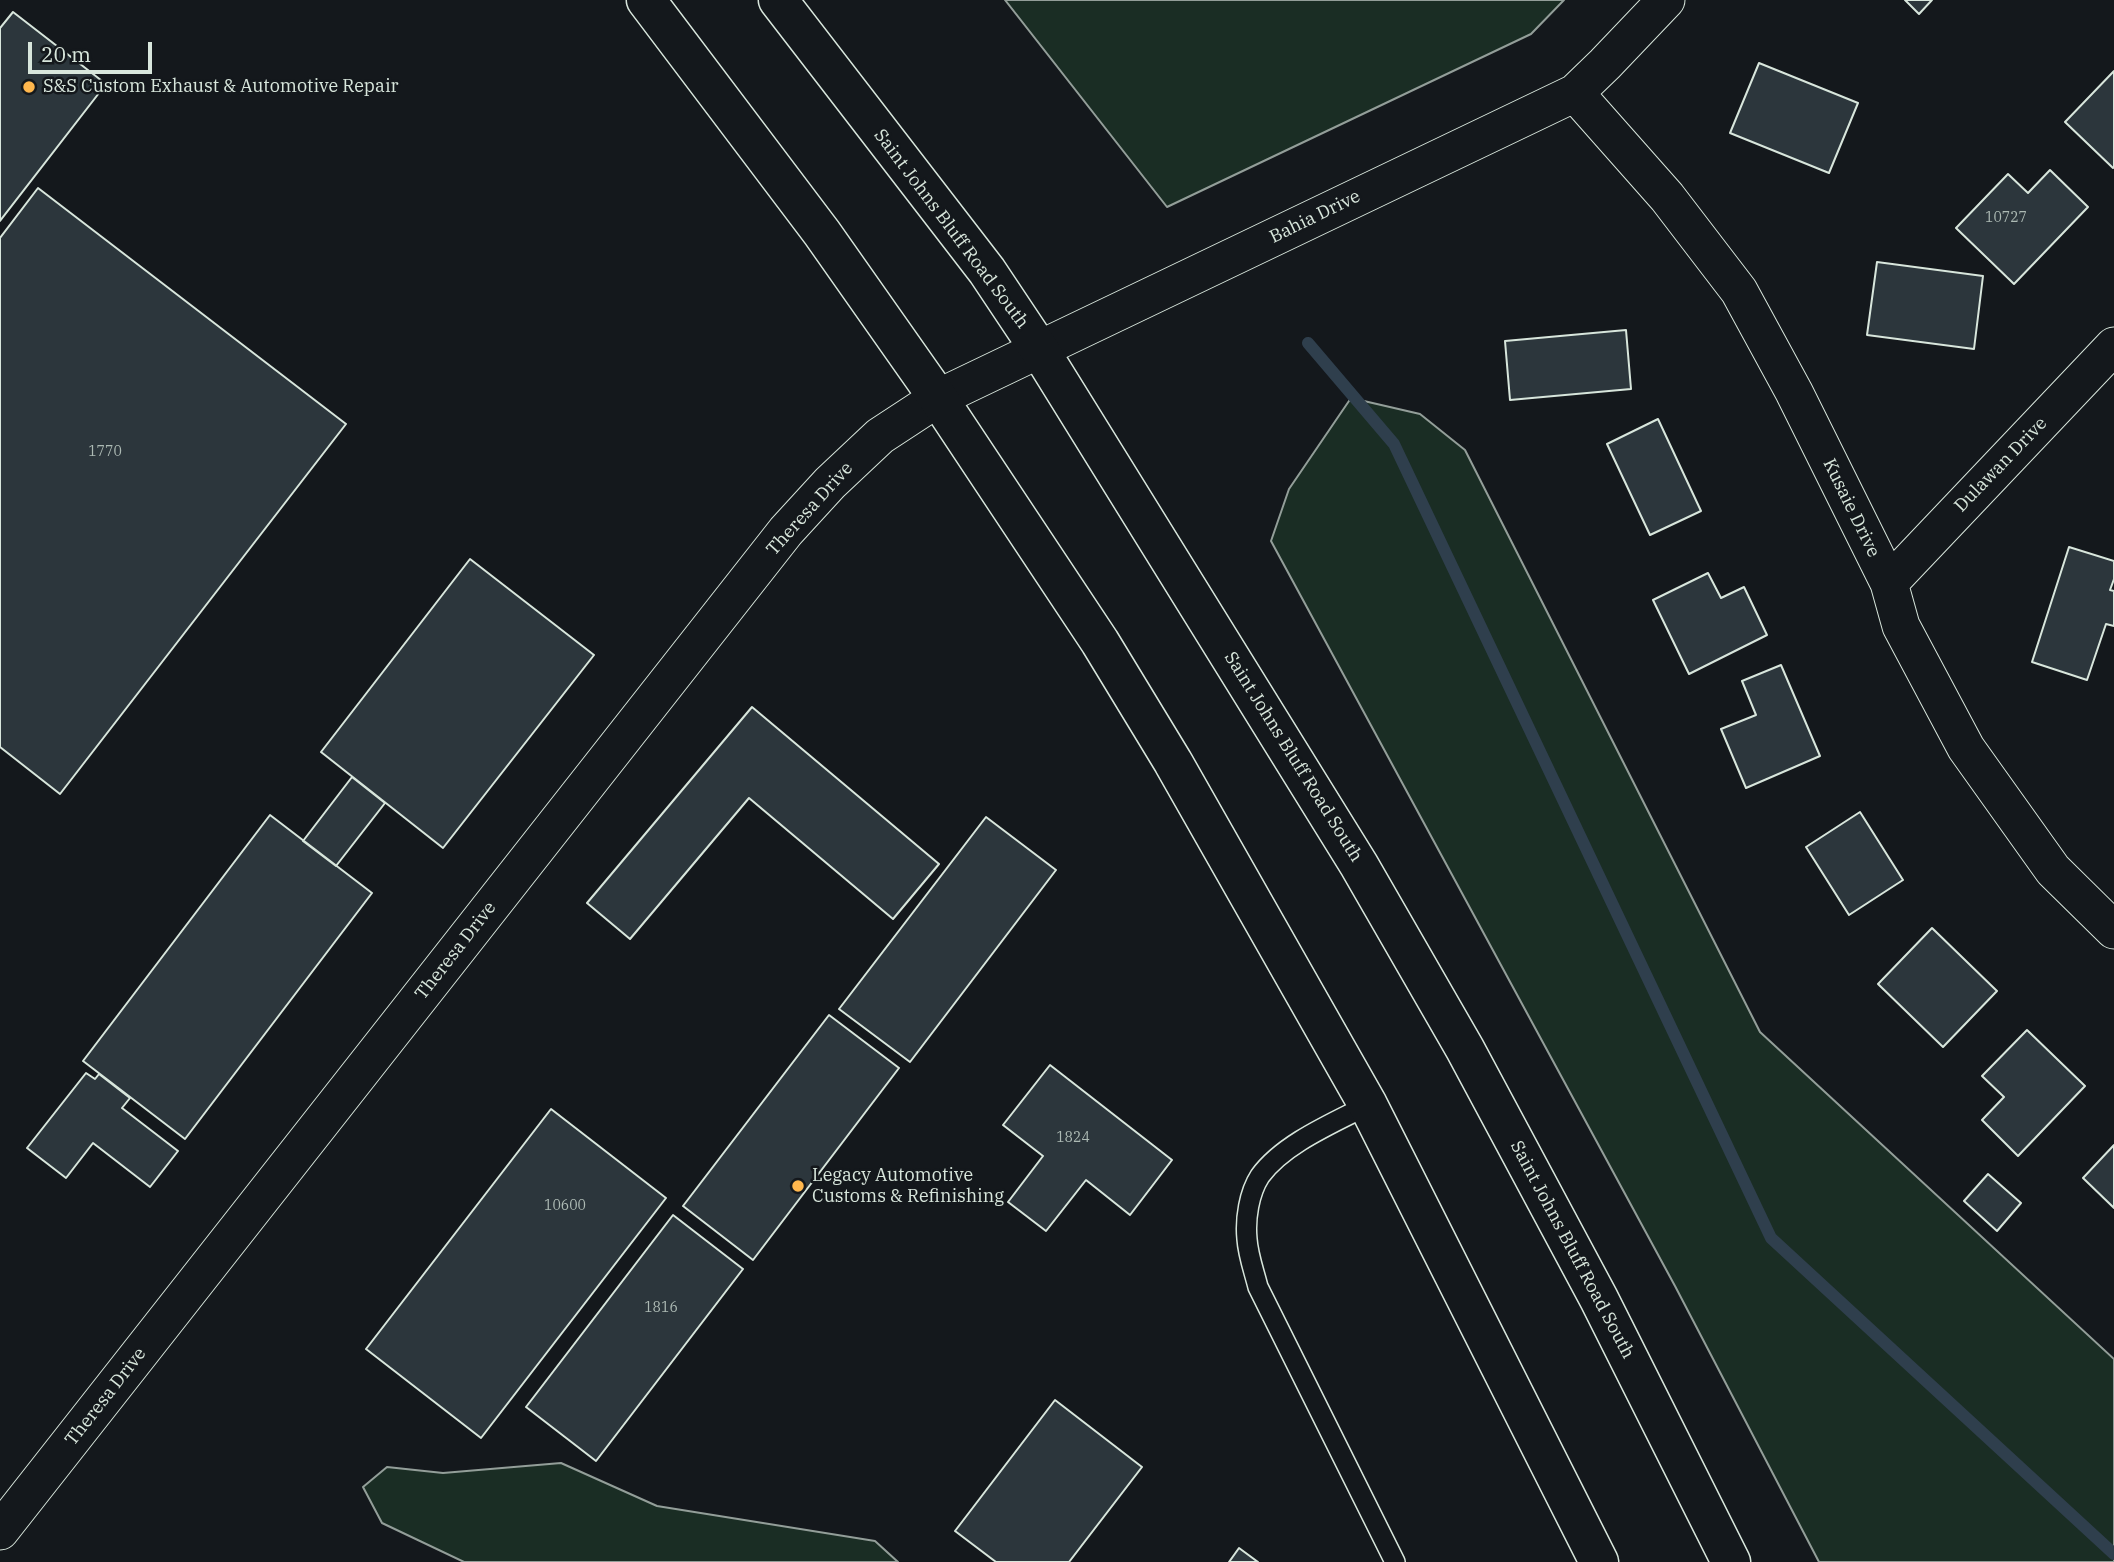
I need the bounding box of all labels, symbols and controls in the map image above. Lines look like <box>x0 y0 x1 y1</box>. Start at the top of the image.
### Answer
scale bar <box>32 28 156 72</box>
text: 20 m <box>41 40 91 68</box>
place label: S&S Custom Exhaust & Automotive Repair <box>43 76 399 98</box>
marker: S&S Custom Exhaust & Automotive Repair <box>21 79 37 95</box>
street label: Saint Johns Bluff Road South <box>869 125 1033 333</box>
street label: Bahia Drive <box>1266 186 1364 248</box>
house number: 10727 <box>1985 210 2027 226</box>
street label: Dulawan Drive <box>1950 413 2052 517</box>
house number: 1770 <box>88 444 122 460</box>
street label: Kusaie Drive <box>1818 455 1884 561</box>
street label: Theresa Drive <box>762 458 858 560</box>
street label: Saint Johns Bluff Road South <box>1219 648 1367 866</box>
street label: Theresa Drive <box>411 898 501 1004</box>
house number: 1824 <box>1056 1130 1090 1146</box>
street label: Saint Johns Bluff Road South <box>1505 1137 1639 1363</box>
place label: Legacy Automotive Customs & Refinishing <box>812 1165 1004 1208</box>
marker: Legacy Automotive Customs & Refinishing <box>790 1178 806 1194</box>
house number: 10600 <box>544 1198 586 1214</box>
house number: 1816 <box>644 1300 678 1316</box>
street label: Theresa Drive <box>61 1344 151 1450</box>

